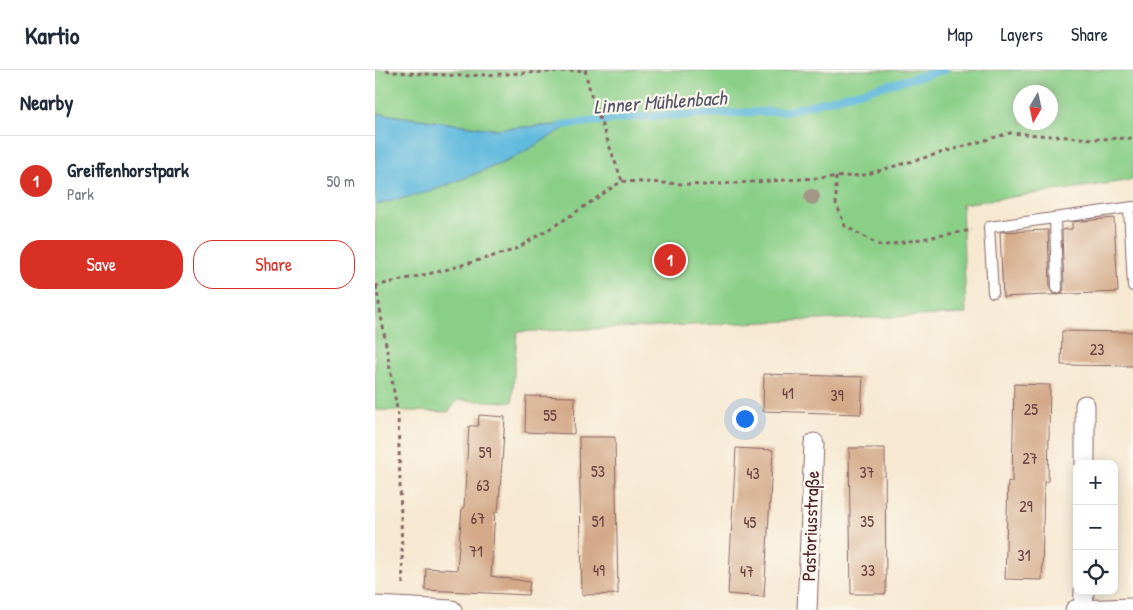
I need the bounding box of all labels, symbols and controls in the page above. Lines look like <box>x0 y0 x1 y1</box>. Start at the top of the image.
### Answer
text: Kartio <box>25 19 80 51</box>
text: Map <box>947 22 973 47</box>
text: Layers <box>1001 22 1043 47</box>
text: Share <box>1071 22 1108 47</box>
water label: Linner Mühlenbach <box>593 83 729 120</box>
north arrow <box>1013 85 1058 130</box>
text: Nearby <box>20 88 73 117</box>
text: Greiffenhorstpark <box>67 157 189 183</box>
text: 1 <box>33 170 39 192</box>
text: 50 m <box>327 170 355 192</box>
text: Park <box>67 183 94 205</box>
button: Save <box>20 240 183 289</box>
button: Share <box>193 240 355 289</box>
pin: 1 <box>654 241 686 279</box>
house number: 23 <box>1090 338 1104 360</box>
house number: 41 <box>782 382 794 404</box>
house number: 39 <box>830 384 844 406</box>
house number: 25 <box>1024 398 1038 420</box>
house number: 55 <box>543 404 557 426</box>
your location <box>732 406 758 432</box>
house number: 59 <box>479 441 491 463</box>
house number: 27 <box>1022 447 1038 469</box>
house number: 53 <box>591 460 605 482</box>
map controls <box>1073 460 1118 595</box>
button: + <box>1073 460 1118 505</box>
house number: 37 <box>859 461 875 483</box>
house number: 43 <box>746 462 760 484</box>
street label: Pastoriusstraße <box>795 470 825 582</box>
house number: 63 <box>476 474 490 496</box>
house number: 29 <box>1019 495 1033 517</box>
button: − <box>1073 505 1118 550</box>
house number: 67 <box>471 507 485 529</box>
house number: 51 <box>592 510 604 532</box>
house number: 35 <box>860 510 874 532</box>
house number: 45 <box>744 511 757 533</box>
house number: 71 <box>469 540 483 562</box>
house number: 31 <box>1018 544 1031 566</box>
button: locate <box>1073 550 1118 595</box>
house number: 49 <box>593 559 605 581</box>
house number: 33 <box>861 559 875 581</box>
house number: 47 <box>740 560 754 582</box>

